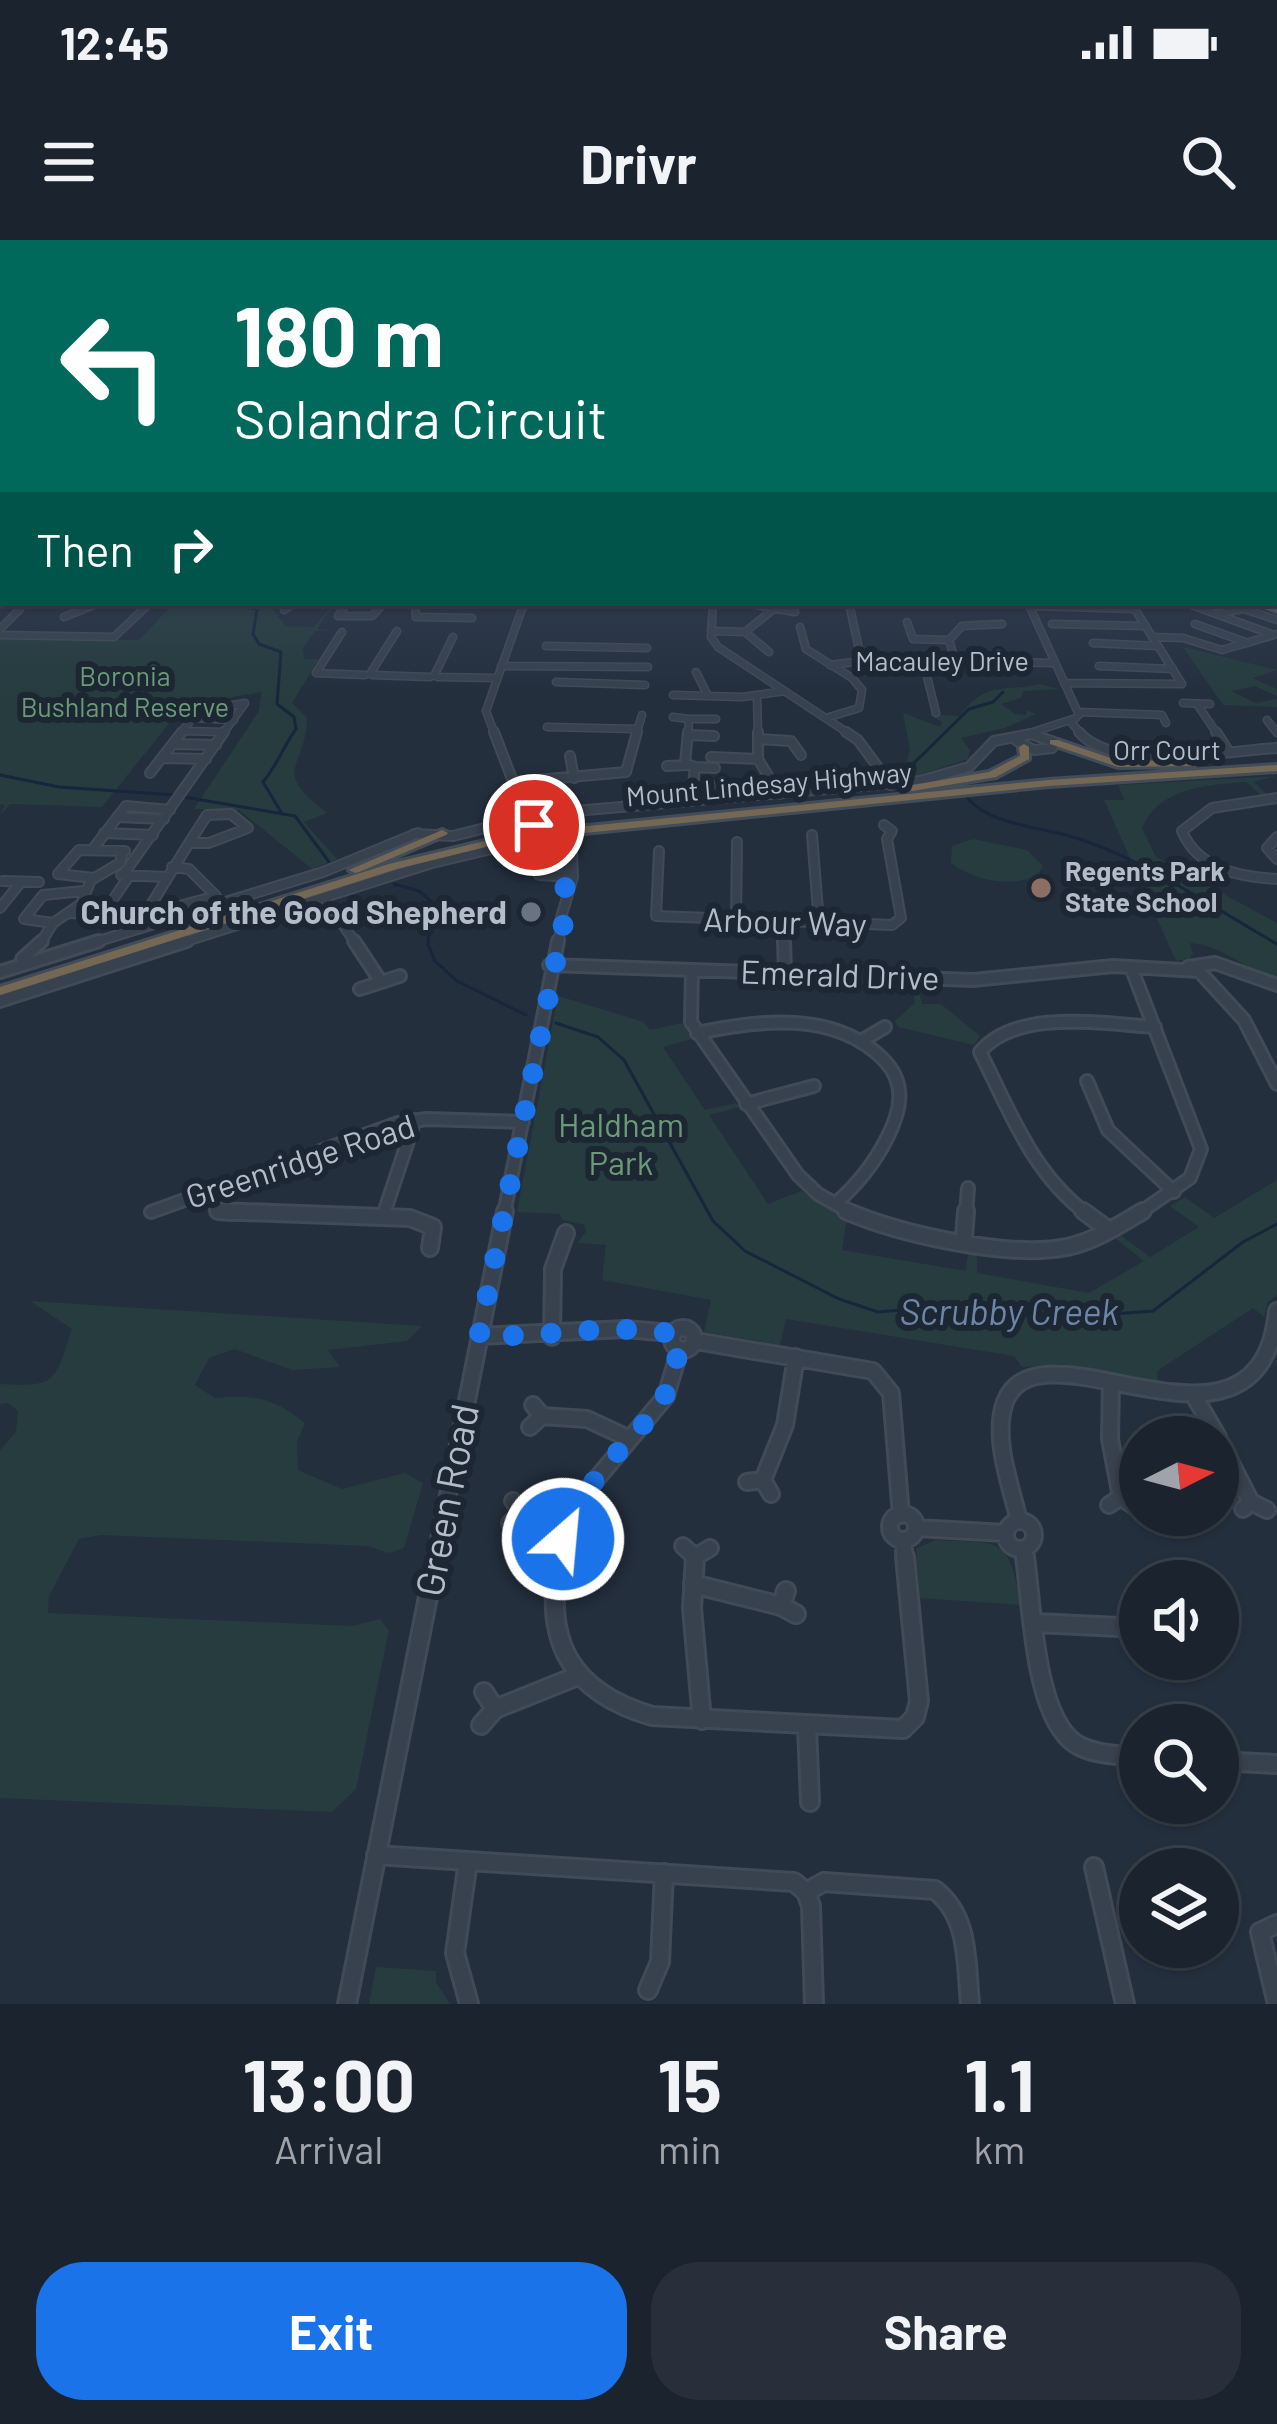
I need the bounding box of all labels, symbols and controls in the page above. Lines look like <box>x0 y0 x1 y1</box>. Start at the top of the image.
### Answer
text: 12:45 <box>60 15 169 69</box>
icon: menu <box>36 129 102 195</box>
icon: search <box>1175 129 1241 195</box>
text: Drivr <box>580 130 697 195</box>
text: 180 m <box>234 283 444 384</box>
icon: left <box>36 288 192 444</box>
text: Solandra Circuit <box>234 385 608 450</box>
icon: right <box>158 516 224 582</box>
text: Then <box>36 522 134 576</box>
street label: Macauley Drive <box>855 644 1029 676</box>
park label: Boronia Bushland Reserve <box>21 659 229 722</box>
street label: Orr Court <box>1113 733 1221 765</box>
street label: Mount Lindesay Highway <box>625 755 913 811</box>
pin <box>483 774 585 876</box>
icon: arrive <box>501 792 567 858</box>
place label: Regents Park State School <box>1065 854 1225 917</box>
marker: Regents Park State School <box>1028 875 1054 901</box>
place label: Church of the Good Shepherd <box>81 891 507 931</box>
street label: Arbour Way <box>703 898 867 944</box>
marker: Church of the Good Shepherd <box>518 899 544 925</box>
street label: Emerald Drive <box>740 951 940 997</box>
street label: Greenridge Road <box>180 1104 419 1216</box>
park label: Haldham Park <box>558 1104 684 1182</box>
water label: Scrubby Creek <box>899 1289 1119 1332</box>
street label: Green Road <box>404 1400 487 1600</box>
north arrow <box>1119 1416 1239 1536</box>
map controls <box>1119 1416 1239 1968</box>
position arrow <box>500 1476 626 1602</box>
button: sound <box>1119 1560 1239 1680</box>
button: search <box>1119 1704 1239 1824</box>
button: layers <box>1119 1848 1239 1968</box>
text: 13:00 <box>242 2040 415 2126</box>
text: 15 <box>657 2040 722 2126</box>
text: 1.1 <box>964 2040 1035 2126</box>
text: Arrival <box>274 2125 383 2172</box>
text: min <box>658 2125 721 2172</box>
text: km <box>973 2125 1025 2172</box>
button: Exit <box>36 2262 627 2400</box>
button: Share <box>651 2262 1241 2400</box>

